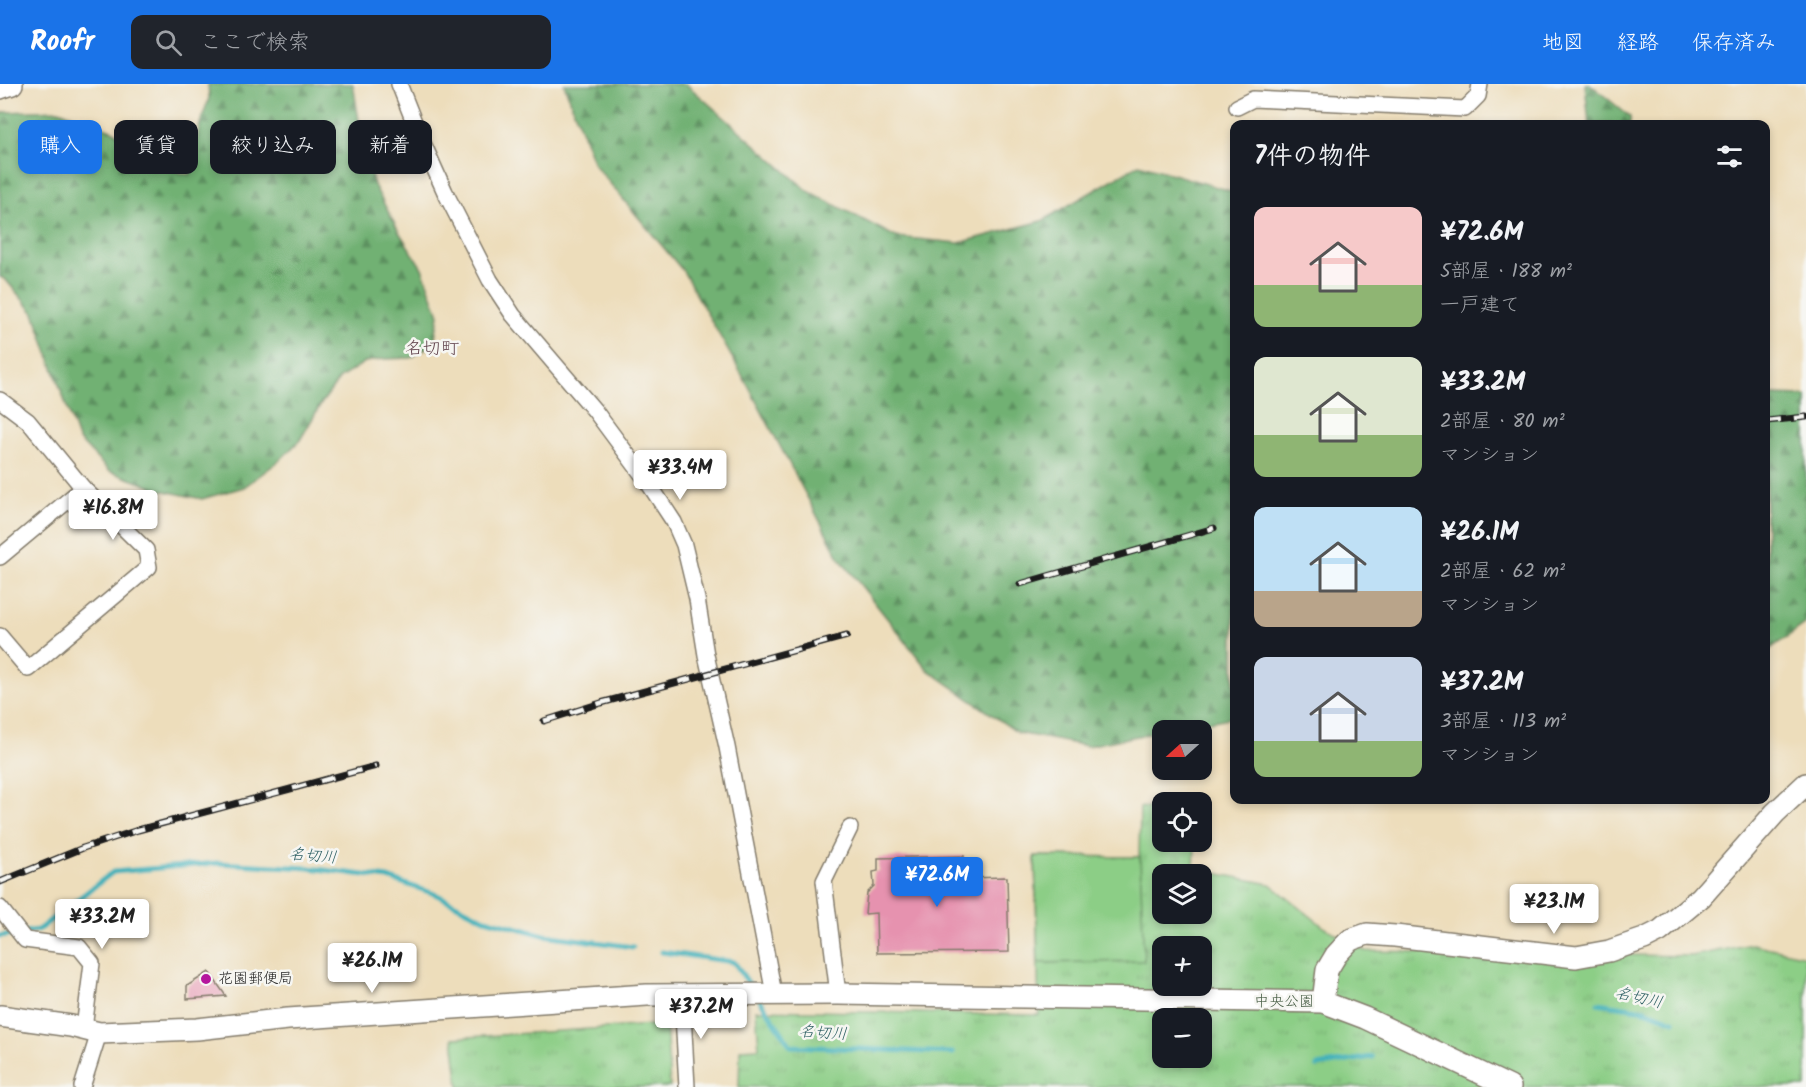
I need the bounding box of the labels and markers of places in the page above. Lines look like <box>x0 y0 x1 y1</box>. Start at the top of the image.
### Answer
pin: ¥33.4M <box>631 450 729 501</box>
pin: ¥16.8M <box>64 490 162 541</box>
pin: ¥72.6M <box>888 857 986 908</box>
pin: ¥23.1M <box>1505 884 1603 935</box>
pin: ¥33.2M <box>53 899 151 950</box>
pin: ¥26.1M <box>323 943 421 994</box>
place label: 花園郵便局 <box>218 967 293 991</box>
marker: 花園郵便局 <box>199 972 213 986</box>
pin: ¥37.2M <box>652 989 750 1040</box>

